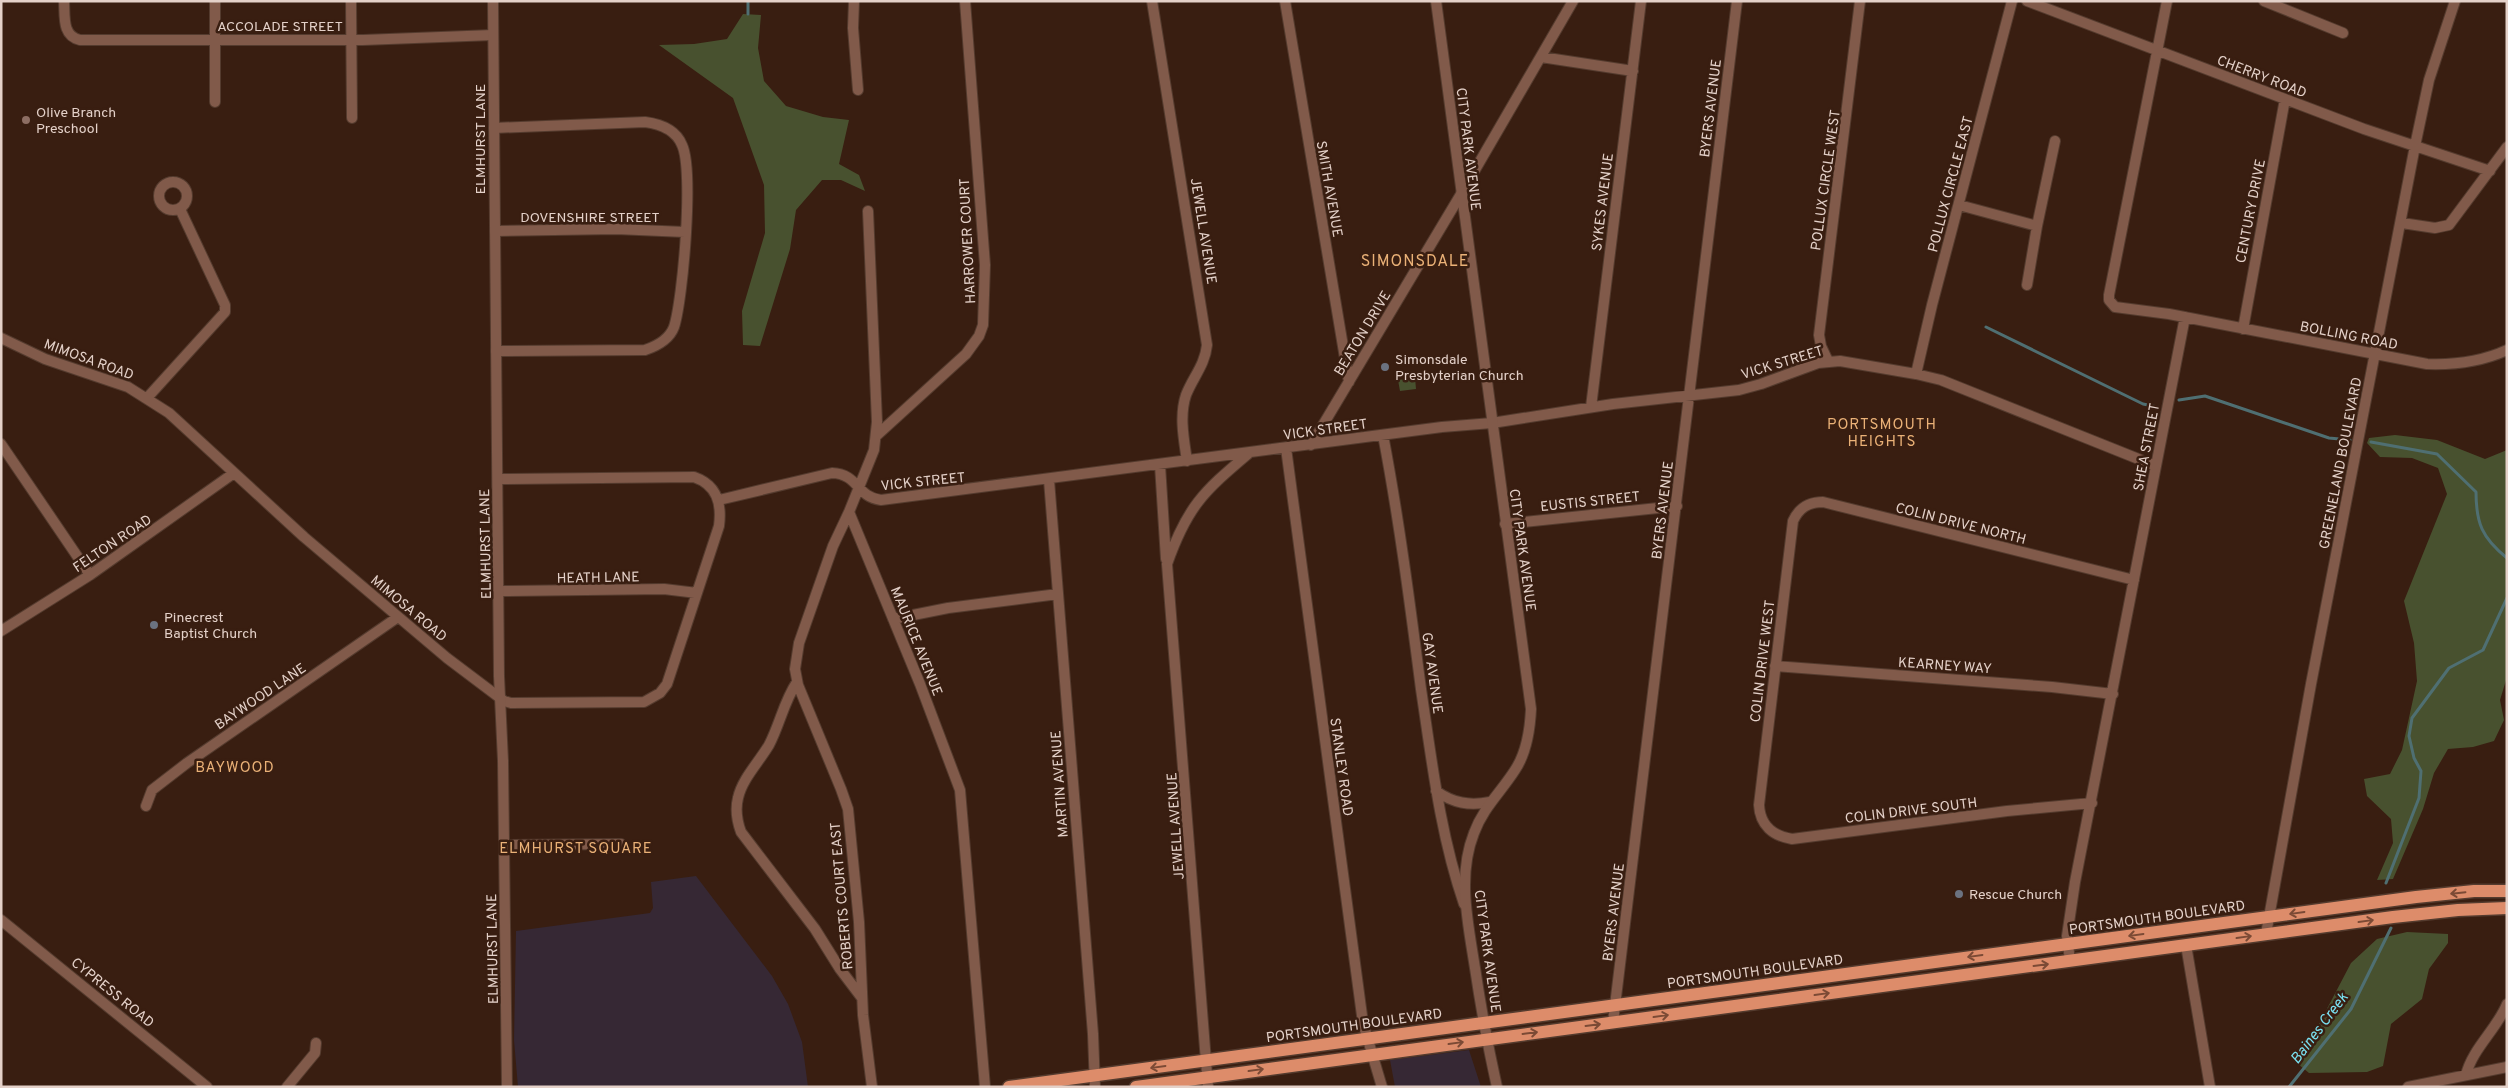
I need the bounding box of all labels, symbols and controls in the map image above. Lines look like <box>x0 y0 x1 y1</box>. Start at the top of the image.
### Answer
street label: ACCOLADE STREET <box>217 19 343 36</box>
street label: CHERRY ROAD <box>2214 52 2309 102</box>
street label: BYERS AVENUE <box>1697 58 1726 158</box>
street label: ELMHURST LANE <box>473 84 490 194</box>
street label: CITY PARK AVENUE <box>1452 87 1483 212</box>
place label: Olive Branch Preschool <box>36 105 116 138</box>
street label: POLLUX CIRCLE WEST <box>1808 109 1845 252</box>
marker: Olive Branch Preschool <box>20 114 32 126</box>
street label: POLLUX CIRCLE EAST <box>1925 115 1978 254</box>
street label: SMITH AVENUE <box>1312 140 1345 239</box>
street label: SYKES AVENUE <box>1589 152 1618 252</box>
street label: CENTURY DRIVE <box>2233 158 2270 265</box>
street label: JEWELL AVENUE <box>1186 177 1219 286</box>
street label: HARROWER COURT <box>957 178 980 304</box>
street label: DOVENSHIRE STREET <box>520 210 660 227</box>
district label: SIMONSDALE <box>1361 252 1469 272</box>
street label: BEATON DRIVE <box>1331 288 1395 379</box>
street label: BOLLING ROAD <box>2298 319 2399 354</box>
street label: MIMOSA ROAD <box>41 336 136 385</box>
street label: VICK STREET <box>1739 343 1826 384</box>
place label: Simonsdale Presbyterian Church <box>1395 352 1524 385</box>
marker: Simonsdale Presbyterian Church <box>1379 361 1391 373</box>
street label: GREENELAND BOULEVARD <box>2316 376 2366 551</box>
street label: SHEA STREET <box>2131 402 2164 493</box>
street label: VICK STREET <box>1282 416 1368 445</box>
district label: PORTSMOUTH HEIGHTS <box>1827 416 1937 452</box>
street label: BYERS AVENUE <box>1649 460 1678 560</box>
street label: VICK STREET <box>880 470 966 495</box>
street label: CITY PARK AVENUE <box>1504 488 1539 613</box>
street label: ELMHURST LANE <box>477 489 496 599</box>
street label: EUSTIS STREET <box>1539 489 1641 516</box>
street label: COLIN DRIVE NORTH <box>1894 500 2028 549</box>
street label: FELTON ROAD <box>70 512 155 577</box>
street label: HEATH LANE <box>556 569 640 588</box>
street label: MIMOSA ROAD <box>366 572 450 646</box>
street label: MAURICE AVENUE <box>886 584 945 699</box>
street label: COLIN DRIVE WEST <box>1748 599 1779 723</box>
place label: Pinecrest Baptist Church <box>164 610 257 643</box>
marker: Pinecrest Baptist Church <box>148 619 160 631</box>
street label: GAY AVENUE <box>1417 631 1446 715</box>
street label: KEARNEY WAY <box>1897 655 1992 678</box>
street label: BAYWOOD LANE <box>212 660 310 734</box>
street label: STANLEY ROAD <box>1325 717 1356 817</box>
street label: MARTIN AVENUE <box>1048 730 1073 838</box>
district label: BAYWOOD <box>195 759 275 778</box>
street label: JEWELL AVENUE <box>1164 772 1189 880</box>
street label: COLIN DRIVE SOUTH <box>1844 795 1978 828</box>
street label: ROBERTS COURT EAST <box>828 821 857 970</box>
district label: ELMHURST SQUARE <box>499 840 653 859</box>
street label: BYERS AVENUE <box>1600 862 1629 962</box>
place label: Rescue Church <box>1969 887 2062 904</box>
marker: Rescue Church <box>1953 888 1965 900</box>
one-way arrow <box>2450 888 2466 898</box>
street label: CITY PARK AVENUE <box>1469 889 1504 1014</box>
street label: ELMHURST LANE <box>484 894 503 1004</box>
street label: PORTSMOUTH BOULEVARD <box>2068 898 2246 939</box>
one-way arrow <box>2289 909 2305 919</box>
one-way arrow <box>2358 915 2374 925</box>
one-way arrow <box>2128 930 2144 940</box>
one-way arrow <box>2236 932 2252 942</box>
street label: PORTSMOUTH BOULEVARD <box>1666 952 1844 993</box>
one-way arrow <box>1967 952 1983 962</box>
street label: CYPRESS ROAD <box>67 955 157 1032</box>
one-way arrow <box>2033 960 2049 970</box>
one-way arrow <box>1814 989 1830 999</box>
water label: Baines Creek <box>2287 989 2354 1068</box>
street label: PORTSMOUTH BOULEVARD <box>1265 1006 1443 1047</box>
one-way arrow <box>1653 1010 1669 1020</box>
one-way arrow <box>1585 1020 1601 1030</box>
one-way arrow <box>1522 1028 1538 1038</box>
one-way arrow <box>1447 1038 1463 1048</box>
one-way arrow <box>1150 1062 1166 1072</box>
one-way arrow <box>1247 1065 1263 1075</box>

